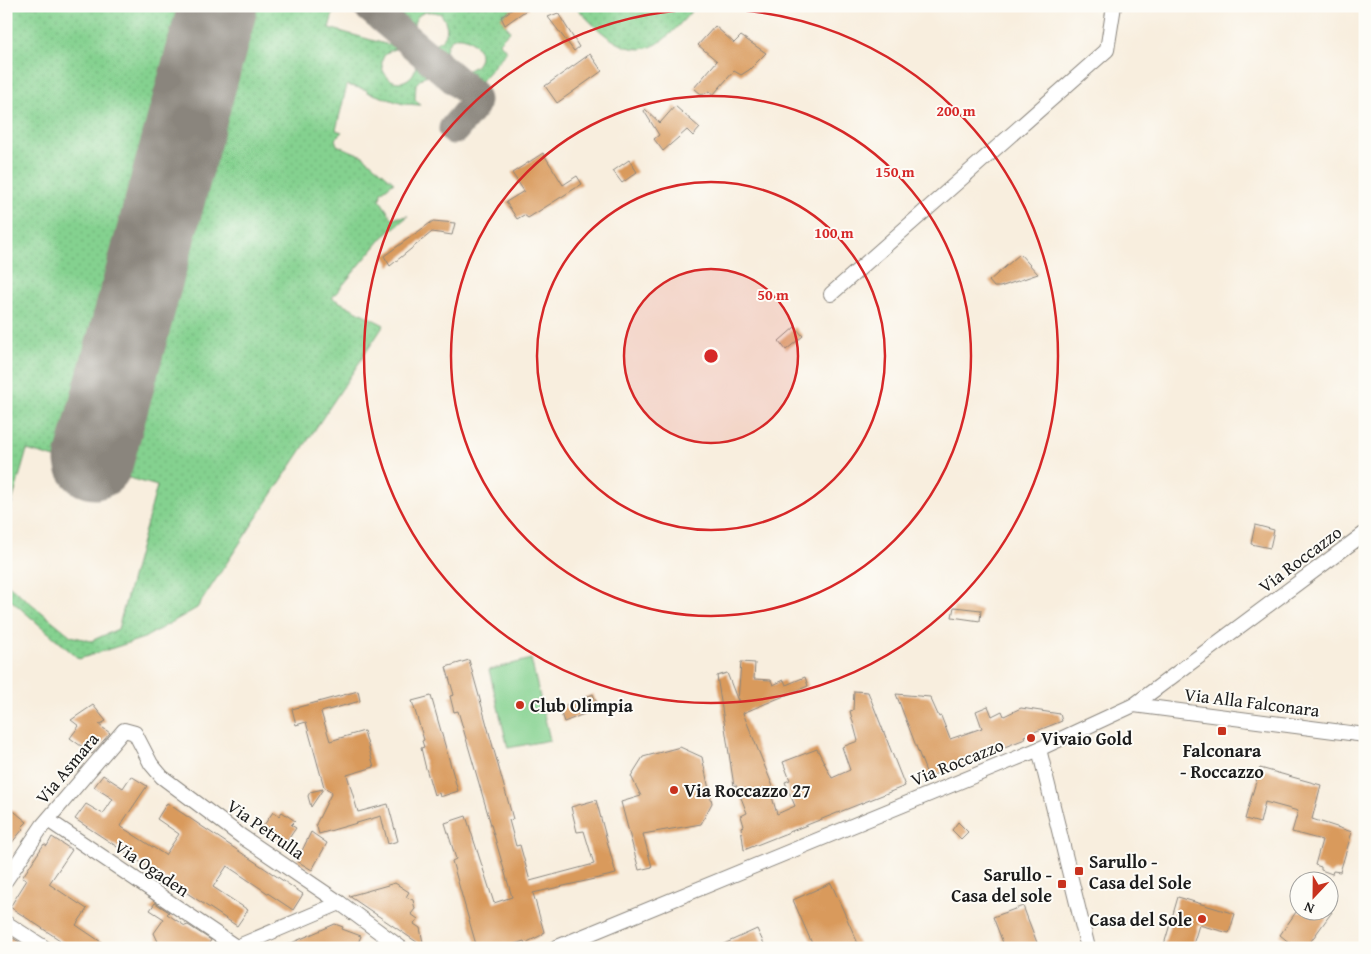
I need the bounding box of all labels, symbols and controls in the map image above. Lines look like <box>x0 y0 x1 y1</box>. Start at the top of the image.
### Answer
text: 200 m <box>936 100 976 121</box>
text: 150 m <box>875 161 915 182</box>
text: 100 m <box>814 222 854 243</box>
text: 50 m <box>757 284 789 305</box>
centre of rings <box>702 347 720 365</box>
street label: Via Roccazzo <box>1253 519 1347 599</box>
street label: Via Alla Falconara <box>1183 680 1322 724</box>
place label: Club Olimpia <box>530 692 634 719</box>
marker: Club Olimpia <box>514 699 526 711</box>
place label: Vivaio Gold <box>1041 725 1133 752</box>
marker: Falconara - Roccazzo <box>1216 725 1228 737</box>
street label: Via Asmara <box>29 726 105 810</box>
street label: Via Roccazzo <box>906 731 1008 793</box>
marker: Vivaio Gold <box>1025 732 1037 744</box>
place label: Falconara - Roccazzo <box>1180 737 1264 785</box>
place label: Via Roccazzo 27 <box>684 777 811 804</box>
marker: Via Roccazzo 27 <box>668 784 680 796</box>
street label: Via Petrulla <box>222 792 311 866</box>
street label: Via Ogaden <box>109 833 195 903</box>
place label: Sarullo - Casa del Sole <box>1089 848 1192 896</box>
place label: Sarullo - Casa del sole <box>951 861 1052 909</box>
marker: Sarullo - Casa del Sole <box>1073 865 1085 877</box>
north arrow <box>1288 872 1338 922</box>
marker: Sarullo - Casa del sole <box>1056 878 1068 890</box>
text: N <box>1300 897 1317 919</box>
place label: Casa del Sole <box>1090 906 1192 933</box>
marker: Casa del Sole <box>1196 913 1208 925</box>

